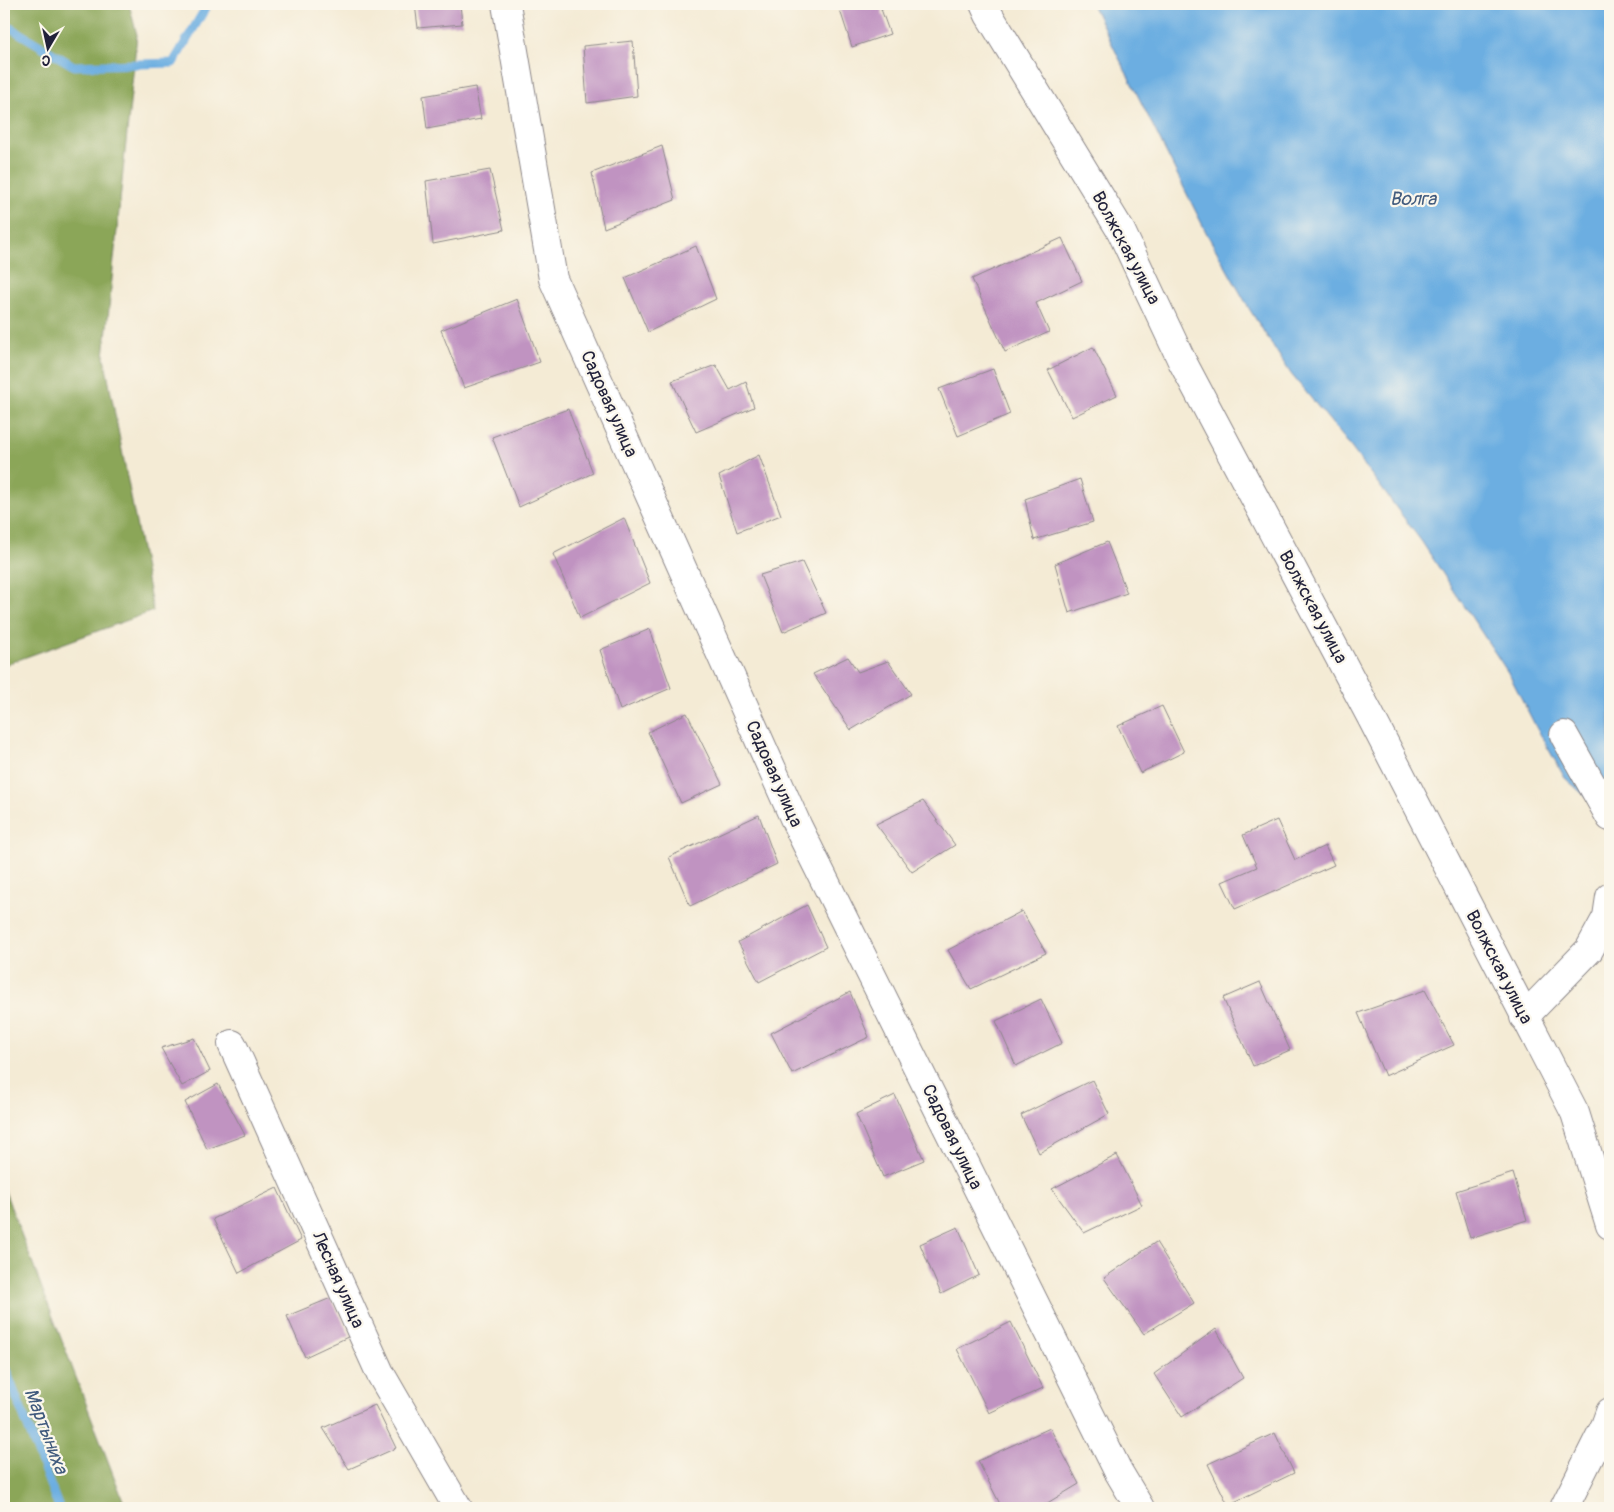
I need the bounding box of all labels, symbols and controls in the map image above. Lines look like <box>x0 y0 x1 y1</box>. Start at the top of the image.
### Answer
north arrow <box>22 22 72 72</box>
text: С <box>40 51 52 69</box>
street label: Волжская улица <box>1087 187 1165 309</box>
water label: Волга <box>1390 187 1437 211</box>
street label: Садовая улица <box>575 347 643 461</box>
street label: Волжская улица <box>1274 546 1352 668</box>
street label: Садовая улица <box>740 717 808 831</box>
street label: Волжская улица <box>1460 906 1538 1028</box>
street label: Садовая улица <box>917 1081 987 1193</box>
street label: Лесная улица <box>306 1227 370 1332</box>
water label: Мартыниха <box>19 1385 74 1478</box>

